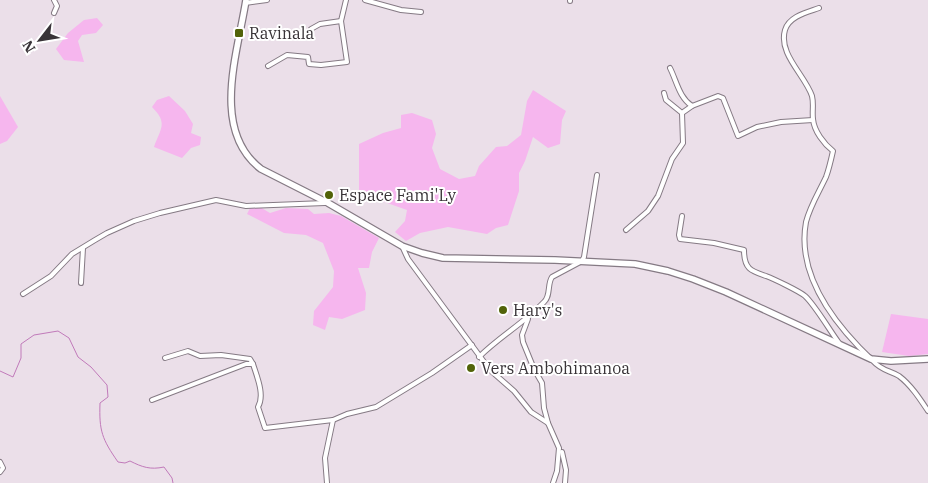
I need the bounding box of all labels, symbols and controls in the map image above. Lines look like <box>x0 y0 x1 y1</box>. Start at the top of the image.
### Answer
north arrow <box>15 15 65 65</box>
place label: Ravinala <box>249 23 315 43</box>
marker: Ravinala <box>233 27 245 39</box>
text: N <box>18 37 39 56</box>
place label: Espace Fami'Ly <box>339 185 456 205</box>
marker: Espace Fami'Ly <box>323 189 335 201</box>
place label: Hary's <box>513 300 562 320</box>
marker: Hary's <box>497 304 509 316</box>
place label: Vers Ambohimanoa <box>481 358 630 378</box>
marker: Vers Ambohimanoa <box>465 362 477 374</box>

